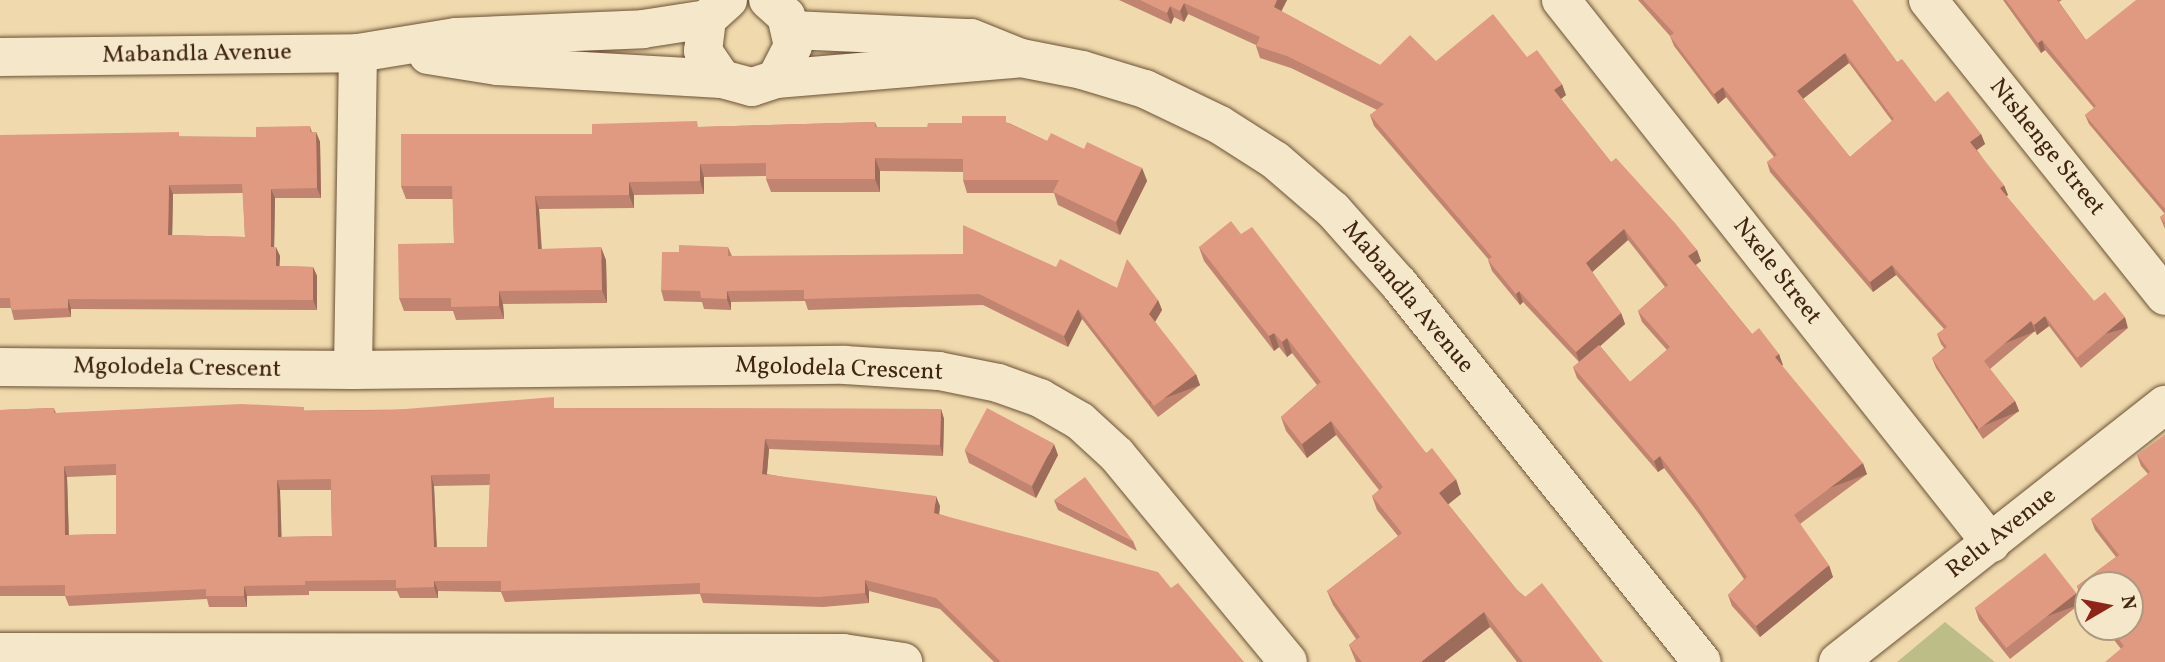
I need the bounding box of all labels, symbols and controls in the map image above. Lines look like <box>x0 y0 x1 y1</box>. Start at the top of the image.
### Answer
street label: Mabandla Avenue <box>102 39 292 71</box>
street label: Ntshenge Street <box>1982 74 2110 222</box>
street label: Nxele Street <box>1725 213 1827 331</box>
street label: Mabandla Avenue <box>1335 216 1479 380</box>
street label: Mgolodela Crescent <box>734 352 944 388</box>
street label: Mgolodela Crescent <box>73 353 281 385</box>
street label: Relu Avenue <box>1941 482 2063 586</box>
north arrow <box>2074 571 2144 641</box>
text: N <box>2114 594 2142 612</box>

